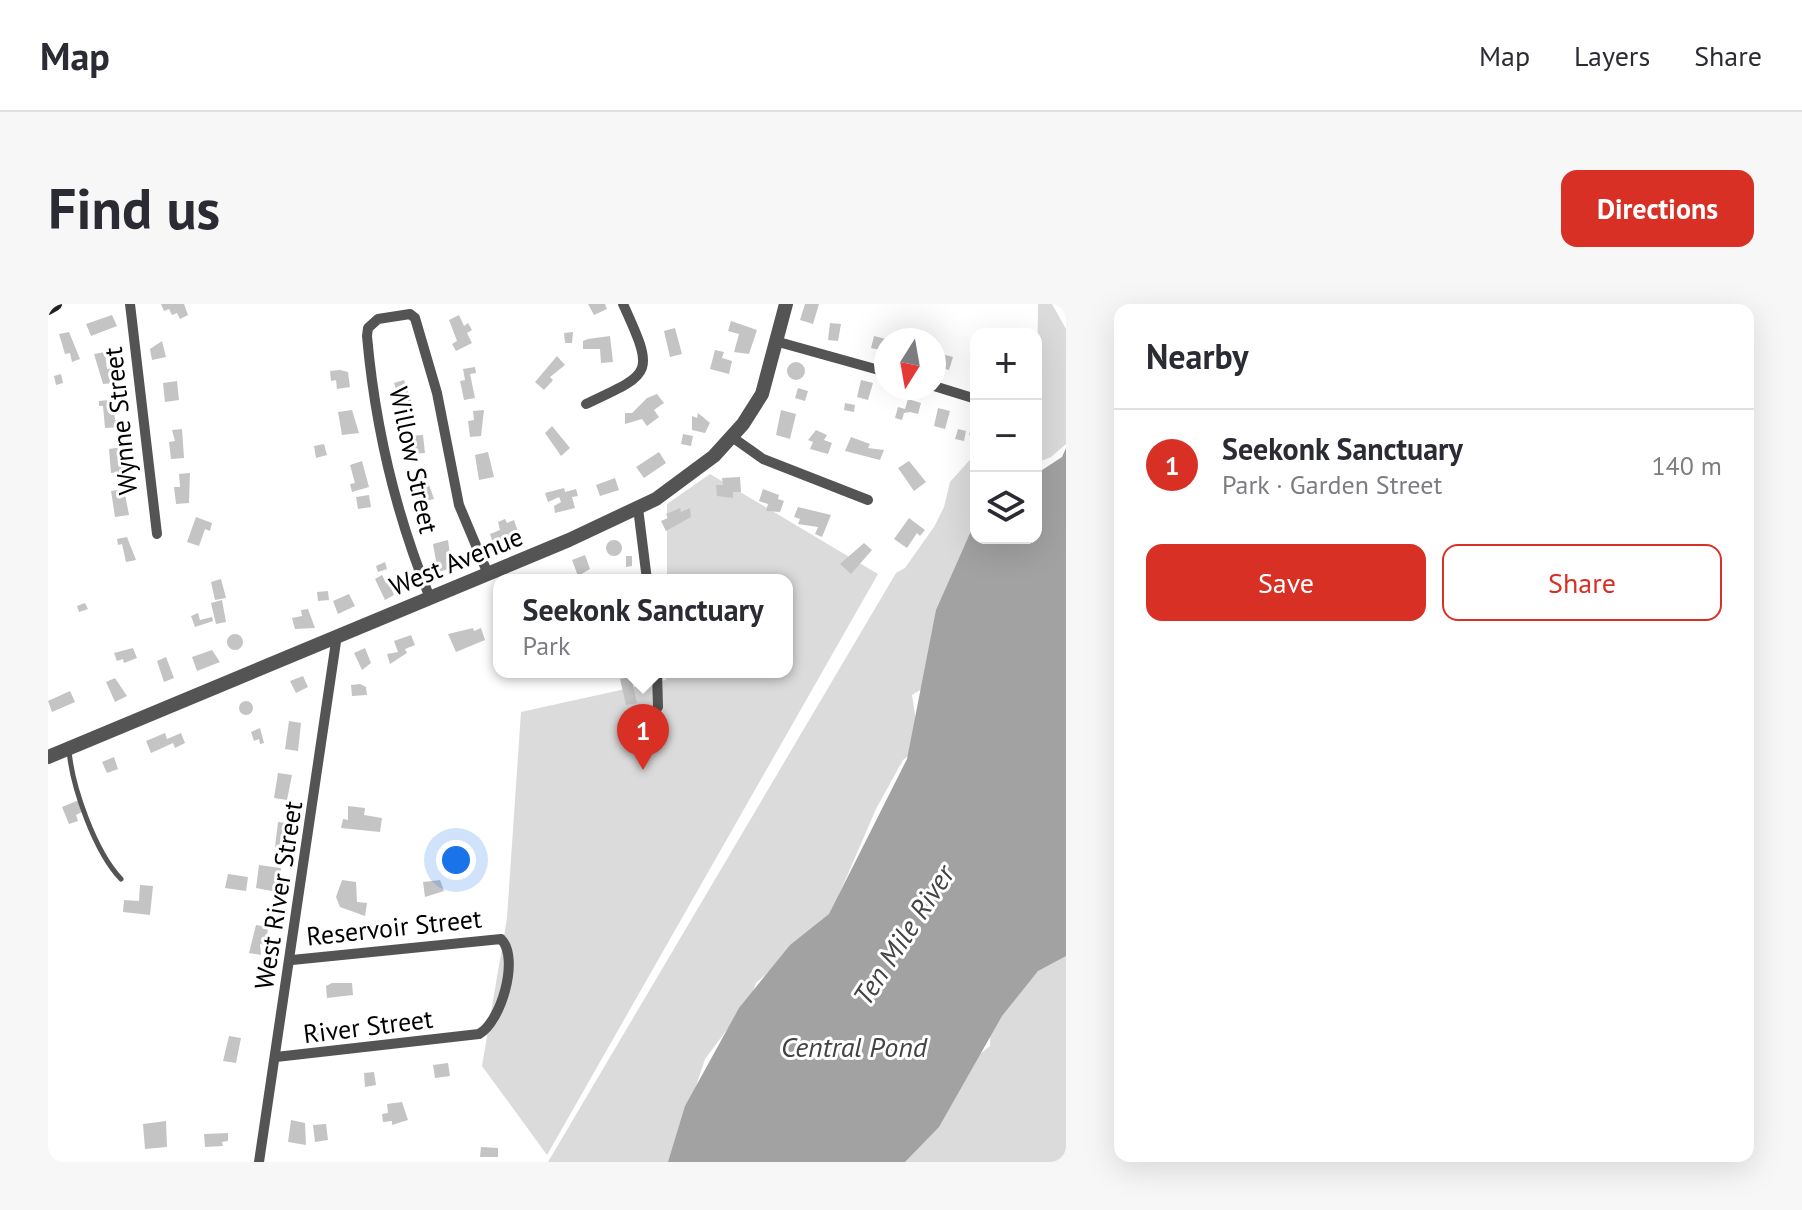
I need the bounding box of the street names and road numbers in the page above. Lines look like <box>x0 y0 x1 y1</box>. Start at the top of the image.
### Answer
street label: Wynne Street <box>96 345 144 496</box>
street label: Willow Street <box>382 384 446 537</box>
street label: West Avenue <box>385 519 527 603</box>
street label: West River Street <box>247 798 309 992</box>
street label: Reservoir Street <box>305 901 483 953</box>
street label: River Street <box>301 1002 435 1050</box>

